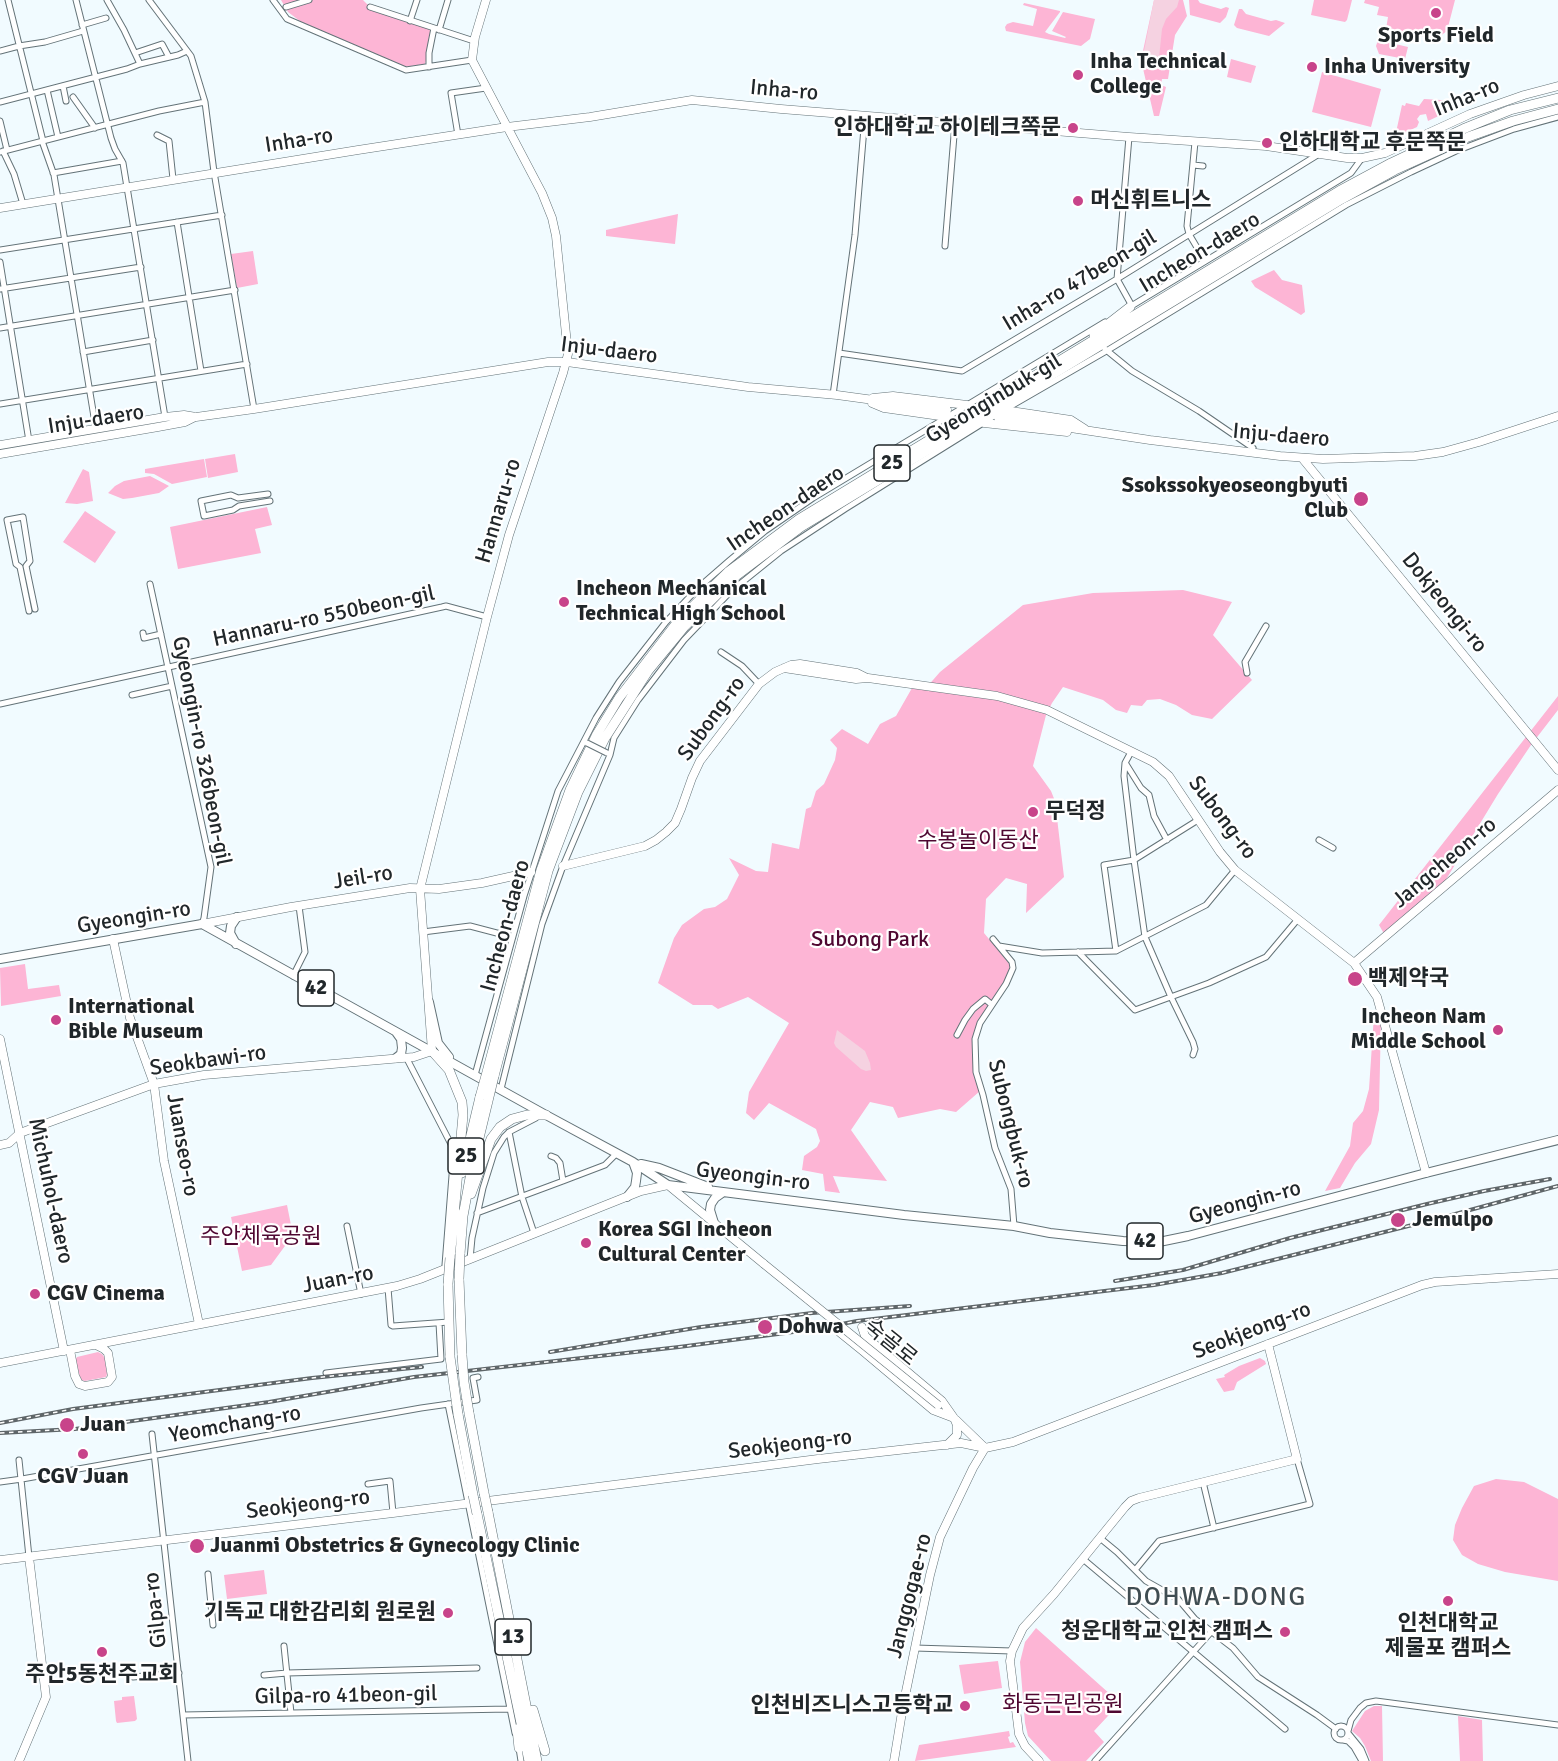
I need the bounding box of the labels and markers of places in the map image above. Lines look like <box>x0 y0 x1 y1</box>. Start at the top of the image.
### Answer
marker: Sports Field <box>1429 6 1443 20</box>
place label: Sports Field <box>1378 23 1494 49</box>
place label: Inha Technical College <box>1090 49 1227 100</box>
place label: Inha University <box>1324 54 1470 80</box>
marker: Inha University <box>1305 60 1319 74</box>
marker: Inha Technical College <box>1071 68 1085 82</box>
place label: 인하대학교 하이테크쪽문 <box>834 115 1061 141</box>
marker: 인하대학교 하이테크쪽문 <box>1066 121 1080 135</box>
place label: 인하대학교 후문쪽문 <box>1279 130 1466 156</box>
marker: 인하대학교 후문쪽문 <box>1260 136 1274 150</box>
place label: 머신휘트니스 <box>1090 188 1211 214</box>
marker: 머신휘트니스 <box>1071 194 1085 208</box>
place label: Ssokssokyeoseongbyuti Club <box>1122 473 1348 524</box>
marker: Ssokssokyeoseongbyuti Club <box>1352 490 1370 508</box>
place label: Incheon Mechanical Technical High School <box>576 576 785 628</box>
marker: Incheon Mechanical Technical High School <box>557 595 571 609</box>
place label: 무덕정 <box>1045 799 1106 825</box>
marker: 무덕정 <box>1026 805 1040 819</box>
place label: 백제약국 <box>1368 966 1449 992</box>
marker: 백제약국 <box>1346 970 1364 988</box>
place label: International Bible Museum <box>68 994 203 1046</box>
place label: Incheon Nam Middle School <box>1350 1004 1486 1056</box>
marker: International Bible Museum <box>49 1013 63 1027</box>
marker: Incheon Nam Middle School <box>1491 1023 1505 1037</box>
place label: Jemulpo <box>1412 1207 1493 1233</box>
marker: Jemulpo <box>1389 1211 1407 1229</box>
place label: Korea SGI Incheon Cultural Center <box>598 1217 772 1268</box>
marker: Korea SGI Incheon Cultural Center <box>579 1236 593 1250</box>
place label: CGV Cinema <box>47 1281 165 1307</box>
marker: CGV Cinema <box>28 1287 42 1301</box>
place label: Dohwa <box>778 1314 844 1340</box>
marker: Dohwa <box>756 1318 774 1336</box>
place label: Juan <box>80 1412 126 1438</box>
marker: Juan <box>58 1416 76 1434</box>
marker: CGV Juan <box>76 1447 90 1461</box>
place label: CGV Juan <box>37 1464 129 1490</box>
place label: Juanmi Obstetrics & Gynecology Clinic <box>210 1533 580 1559</box>
marker: Juanmi Obstetrics & Gynecology Clinic <box>188 1537 206 1555</box>
marker: 인천대학교 제물포 캠퍼스 <box>1441 1594 1455 1608</box>
place label: 기독교 대한감리회 원로원 <box>204 1600 436 1626</box>
marker: 기독교 대한감리회 원로원 <box>441 1606 455 1620</box>
place label: 인천대학교 제물포 캠퍼스 <box>1385 1611 1511 1663</box>
place label: 청운대학교 인천 캠퍼스 <box>1061 1619 1273 1645</box>
marker: 청운대학교 인천 캠퍼스 <box>1278 1625 1292 1639</box>
marker: 주안5동천주교회 <box>95 1645 109 1659</box>
place label: 주안5동천주교회 <box>25 1662 179 1688</box>
place label: 인천비즈니스고등학교 <box>751 1693 953 1719</box>
marker: 인천비즈니스고등학교 <box>958 1699 972 1713</box>

